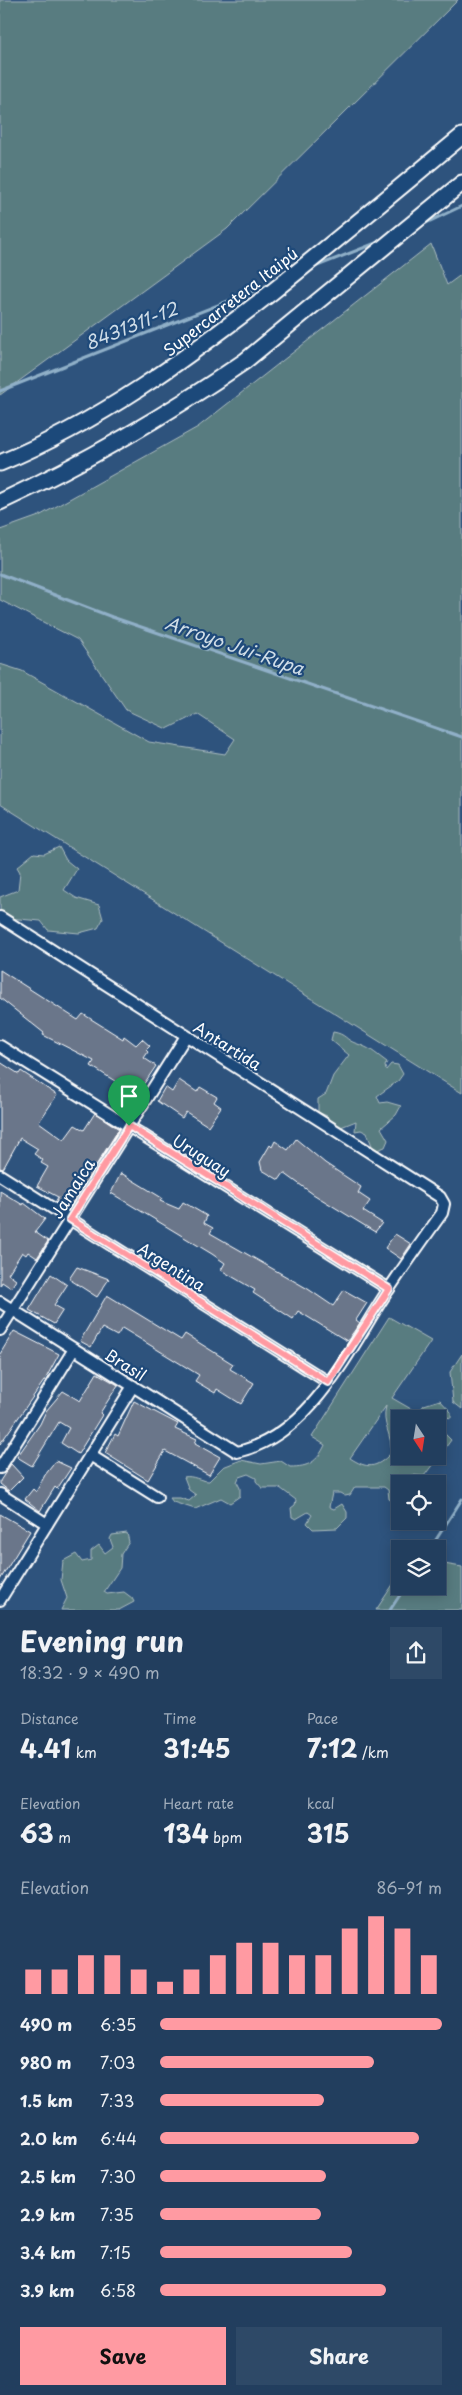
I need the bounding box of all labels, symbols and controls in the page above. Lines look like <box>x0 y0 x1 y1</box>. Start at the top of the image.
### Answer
street label: Supercarretera Itaipú <box>158 241 302 361</box>
water label: 8431311-12 <box>81 294 182 356</box>
water label: Arroyo Jui-Rupa <box>162 609 309 682</box>
street label: Antartida <box>189 1015 267 1075</box>
pin <box>108 1075 150 1126</box>
icon: arrive <box>115 1082 143 1110</box>
street label: Uruguay <box>168 1128 236 1182</box>
street label: Jamaica <box>44 1153 100 1223</box>
street label: Argentina <box>133 1236 211 1296</box>
street label: Brasil <box>101 1342 151 1386</box>
north arrow <box>391 1410 446 1465</box>
map controls <box>391 1410 446 1595</box>
button: locate <box>391 1475 446 1530</box>
button: layers <box>391 1540 446 1595</box>
text: Evening run <box>20 1619 184 1662</box>
button: share <box>390 1627 442 1679</box>
text: 18:32 · 9 × 490 m <box>20 1660 160 1684</box>
text: Distance <box>20 1708 79 1729</box>
text: Time <box>163 1708 196 1729</box>
text: Pace <box>307 1708 338 1729</box>
text: 4.41 <box>20 1729 71 1767</box>
text: 31:45 <box>163 1729 231 1767</box>
text: 7:12 <box>307 1729 357 1767</box>
text: km <box>71 1742 97 1763</box>
text: /km <box>357 1742 389 1763</box>
text: Elevation <box>20 1793 80 1814</box>
text: Heart rate <box>163 1793 234 1814</box>
text: kcal <box>307 1793 335 1814</box>
text: 63 <box>20 1814 54 1852</box>
text: 134 <box>163 1814 209 1852</box>
text: 315 <box>307 1814 350 1852</box>
text: m <box>54 1827 71 1848</box>
text: bpm <box>209 1827 242 1848</box>
text: Elevation <box>20 1875 89 1899</box>
text: 86–91 m <box>377 1875 442 1899</box>
text: 490 m <box>20 2012 72 2036</box>
text: 6:35 <box>100 2012 136 2036</box>
text: 980 m <box>20 2050 72 2074</box>
text: 7:03 <box>100 2050 135 2074</box>
text: 1.5 km <box>20 2088 73 2112</box>
text: 7:33 <box>100 2088 134 2112</box>
text: 2.0 km <box>20 2126 77 2150</box>
text: 6:44 <box>100 2126 137 2150</box>
text: 2.5 km <box>20 2164 76 2188</box>
text: 7:30 <box>100 2164 136 2188</box>
text: 2.9 km <box>20 2202 75 2226</box>
text: 7:35 <box>100 2202 134 2226</box>
text: 3.4 km <box>20 2240 76 2264</box>
text: 7:15 <box>100 2240 131 2264</box>
text: 3.9 km <box>20 2278 75 2302</box>
text: 6:58 <box>100 2278 136 2302</box>
button: Save <box>20 2327 226 2385</box>
button: Share <box>236 2327 442 2385</box>

